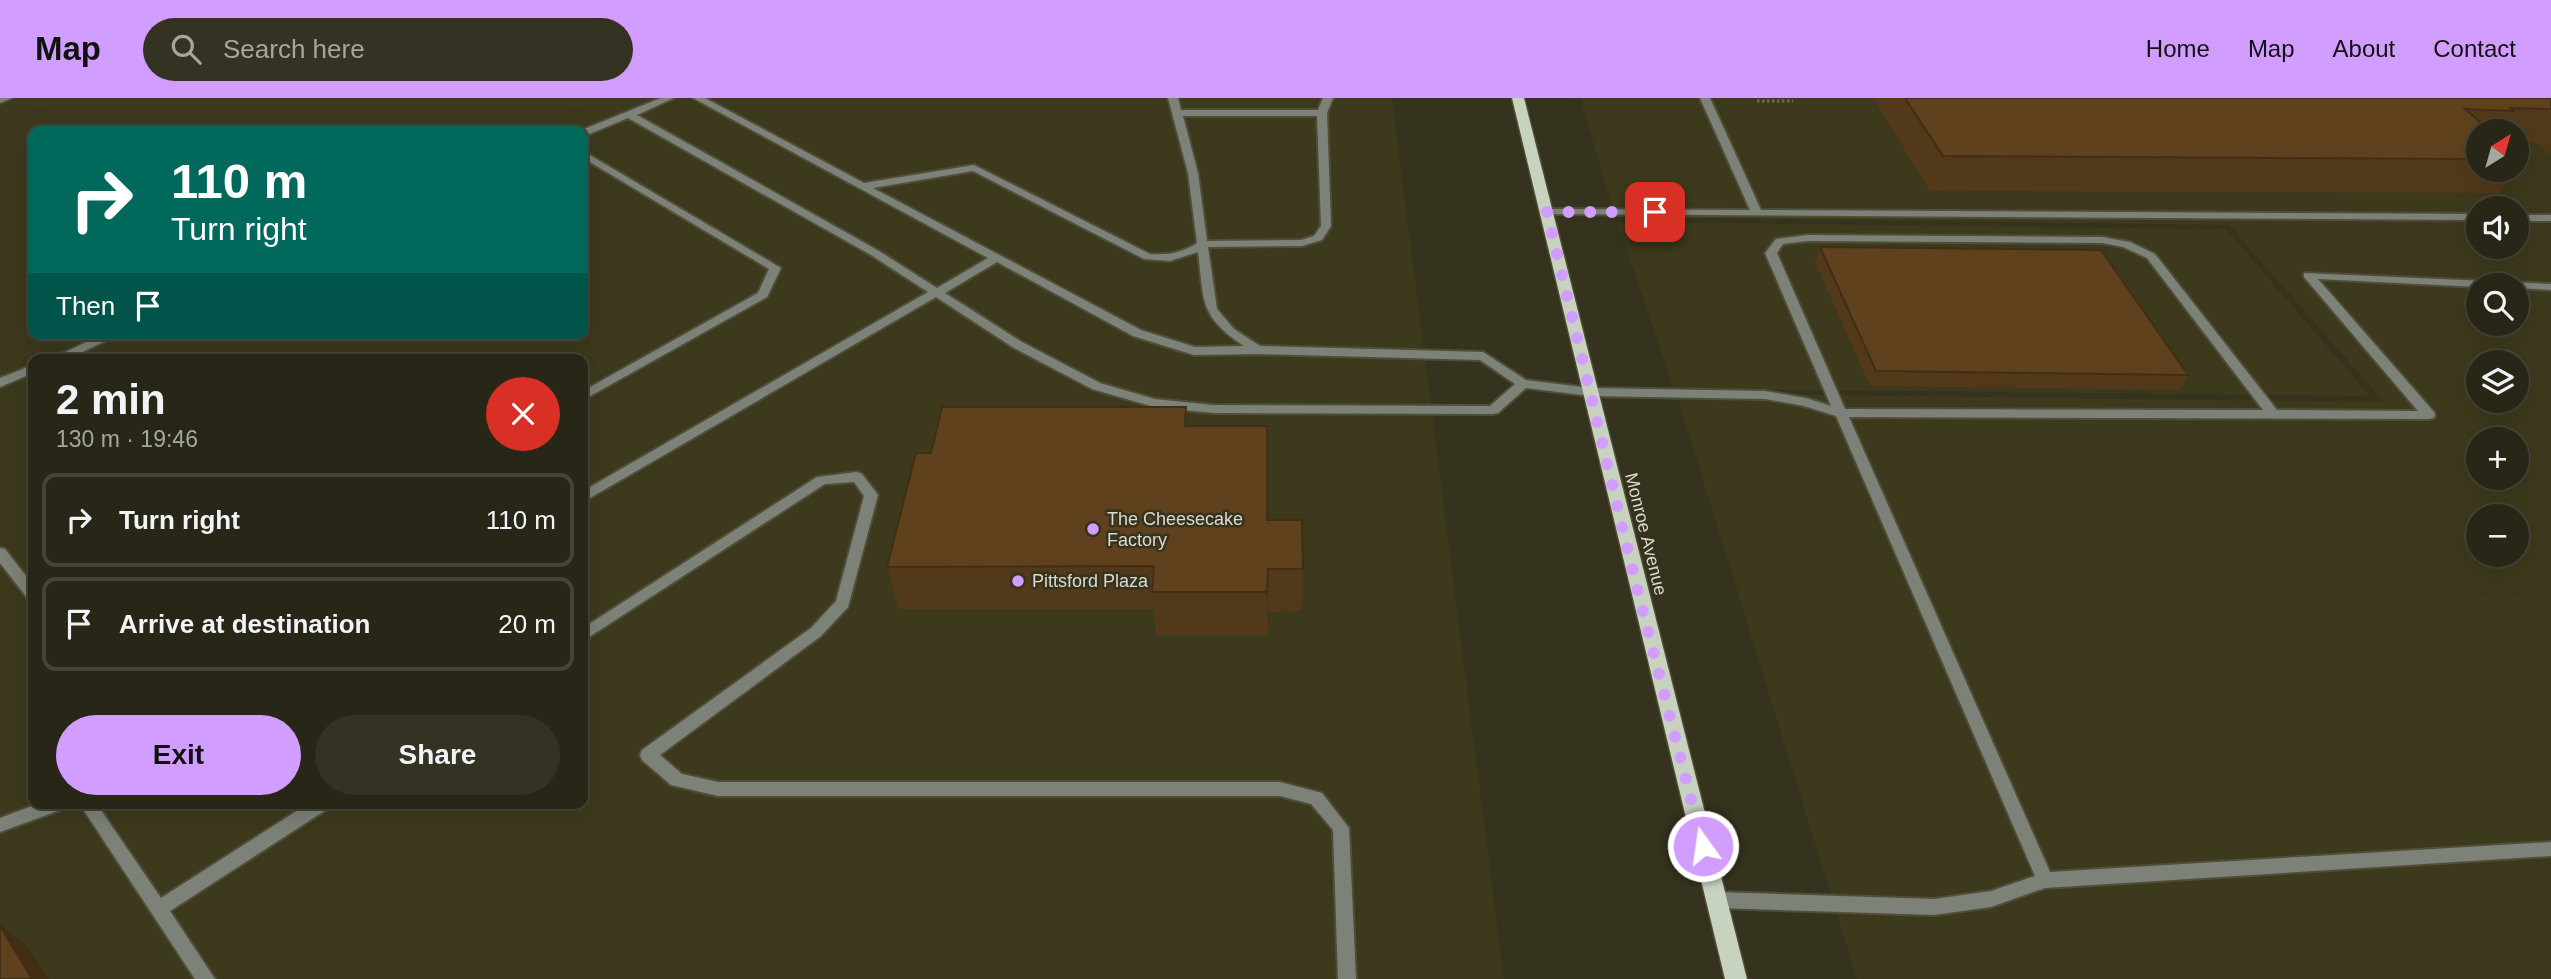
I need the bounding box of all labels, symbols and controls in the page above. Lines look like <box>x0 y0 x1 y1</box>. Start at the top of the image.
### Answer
search box <box>143 18 633 81</box>
text: Map <box>35 30 101 67</box>
icon: search <box>167 30 205 68</box>
text: Search here <box>223 34 365 64</box>
text: Home <box>2146 35 2210 62</box>
text: Map <box>2248 35 2295 62</box>
text: About <box>2333 35 2395 62</box>
text: Contact <box>2433 35 2516 62</box>
north arrow <box>2466 119 2529 182</box>
map controls <box>2466 119 2529 567</box>
icon: right <box>56 154 147 245</box>
text: 110 m <box>171 154 307 208</box>
pin <box>1625 182 1685 242</box>
icon: arrive <box>1636 193 1674 231</box>
button: sound <box>2466 196 2529 259</box>
text: Turn right <box>171 211 307 247</box>
button: search <box>2466 273 2529 336</box>
icon: arrive <box>129 287 167 325</box>
text: Then <box>56 291 115 321</box>
button: layers <box>2466 350 2529 413</box>
text: 2 min <box>56 376 166 423</box>
button: close <box>486 377 560 451</box>
text: 130 m · 19:46 <box>56 426 198 452</box>
button: + <box>2466 427 2529 490</box>
street label: Monroe Avenue <box>1621 471 1671 597</box>
icon: right <box>60 501 98 539</box>
button: − <box>2466 504 2529 567</box>
text: Turn right <box>119 505 240 535</box>
text: 110 m <box>486 505 556 535</box>
place label: The Cheesecake Factory <box>1107 509 1243 550</box>
marker: The Cheesecake Factory <box>1085 521 1101 537</box>
place label: Pittsford Plaza <box>1032 571 1149 591</box>
marker: Pittsford Plaza <box>1010 573 1026 589</box>
icon: arrive <box>60 605 98 643</box>
text: Arrive at destination <box>119 609 370 639</box>
text: 20 m <box>498 609 556 639</box>
button: Exit <box>56 715 301 795</box>
button: Share <box>315 715 560 795</box>
position arrow <box>1666 809 1740 883</box>

